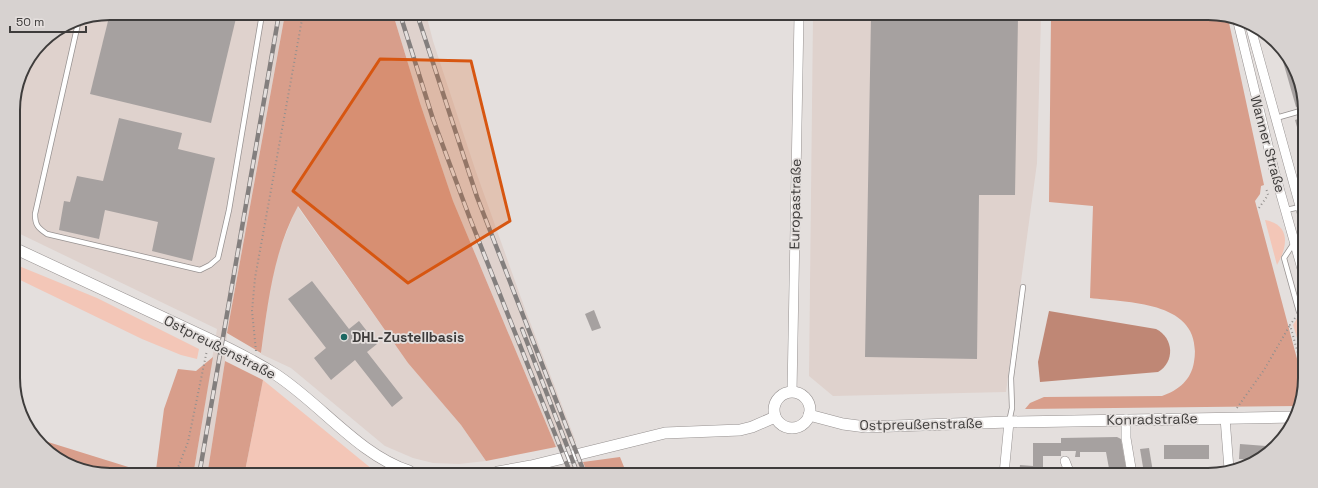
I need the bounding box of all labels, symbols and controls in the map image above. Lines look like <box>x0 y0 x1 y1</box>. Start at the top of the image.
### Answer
scale bar <box>10 8 86 34</box>
text: 50 m <box>16 14 44 30</box>
street label: Wanner Straße <box>1246 94 1290 194</box>
street label: Europastraße <box>785 158 805 250</box>
street label: Ostpreußenstraße <box>161 311 279 383</box>
place label: DHL-Zustellbasis <box>352 328 464 346</box>
marker: DHL-Zustellbasis <box>339 332 349 342</box>
street label: Konradstraße <box>1106 409 1198 429</box>
street label: Ostpreußenstraße <box>859 414 983 434</box>

